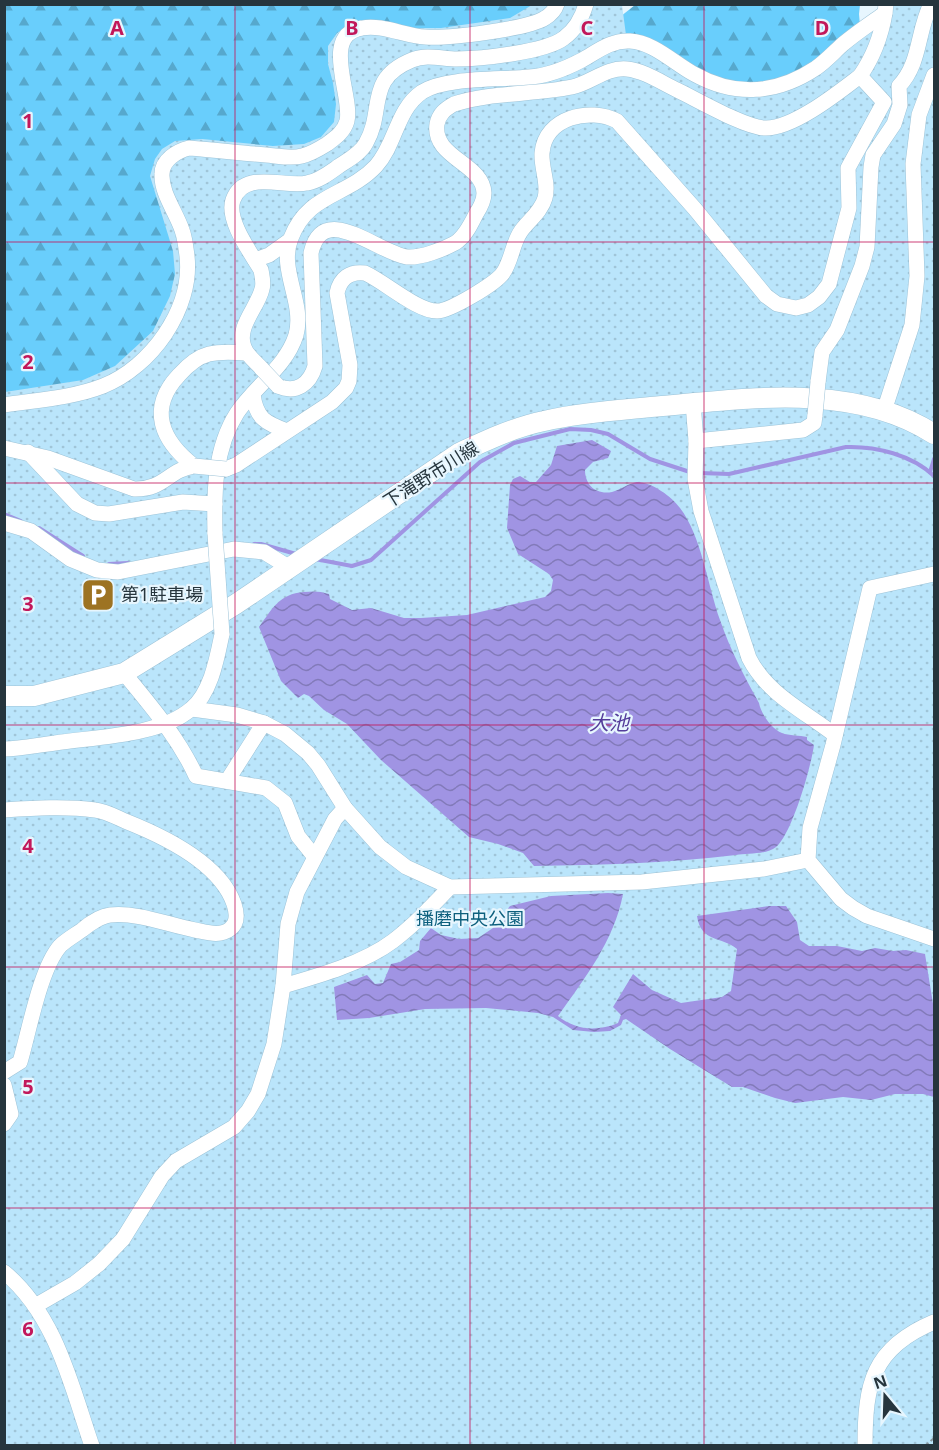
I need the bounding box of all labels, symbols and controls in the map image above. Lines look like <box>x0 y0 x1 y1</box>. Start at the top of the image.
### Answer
text: A <box>110 14 124 41</box>
text: B <box>345 14 359 41</box>
text: C <box>581 14 594 41</box>
text: D <box>815 14 829 41</box>
text: 1 <box>22 107 34 134</box>
text: 2 <box>22 348 34 375</box>
street label: 下滝野市川線 <box>378 435 483 513</box>
parking icon: 第1駐車場 <box>80 577 116 613</box>
place label: 第1駐車場 <box>121 582 203 606</box>
text: 3 <box>22 590 34 617</box>
water label: 大池 <box>589 709 631 736</box>
text: 4 <box>22 832 34 859</box>
park label: 播磨中央公園 <box>416 906 524 930</box>
text: 5 <box>22 1073 34 1100</box>
text: 6 <box>22 1315 34 1342</box>
north arrow <box>855 1366 915 1426</box>
text: N <box>870 1369 890 1394</box>

